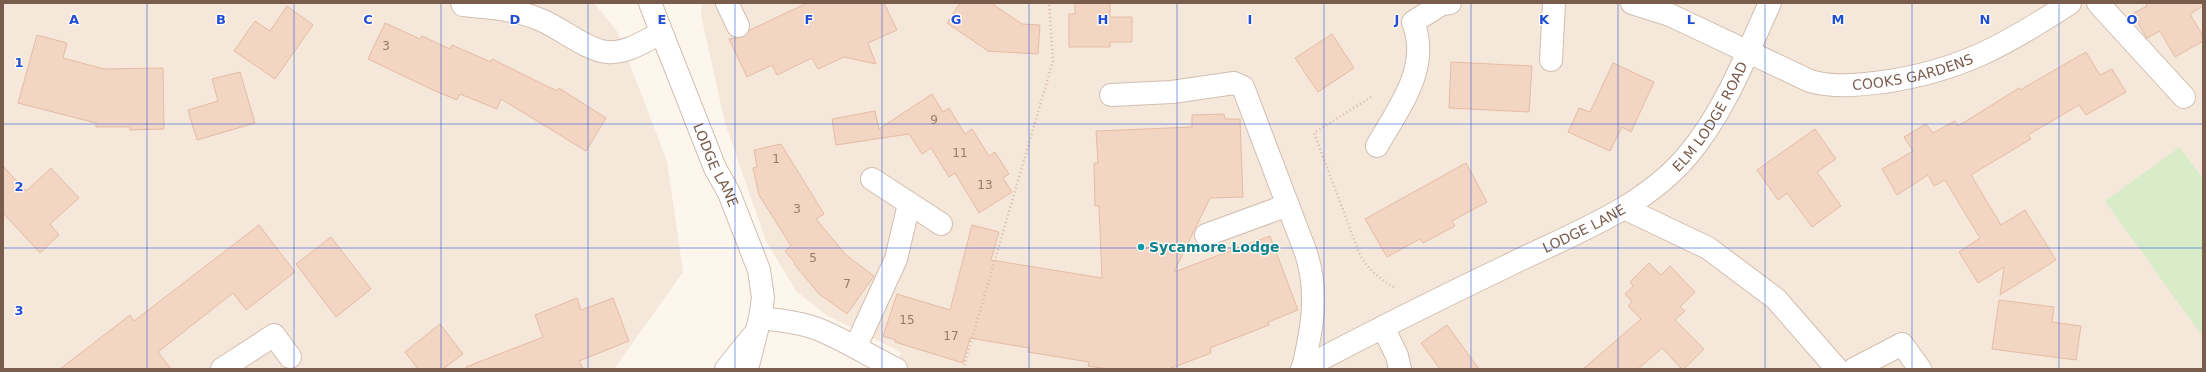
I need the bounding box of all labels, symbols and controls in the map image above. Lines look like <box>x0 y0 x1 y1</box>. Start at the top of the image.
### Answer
text: A <box>69 12 79 27</box>
text: B <box>216 12 226 27</box>
text: C <box>363 12 373 27</box>
text: D <box>510 12 521 27</box>
text: E <box>658 12 666 27</box>
text: F <box>805 12 813 27</box>
text: G <box>951 12 961 27</box>
text: H <box>1098 12 1108 27</box>
text: I <box>1248 12 1252 27</box>
text: J <box>1394 12 1399 27</box>
text: K <box>1539 12 1550 27</box>
text: L <box>1687 12 1695 27</box>
text: M <box>1832 12 1844 27</box>
text: N <box>1980 12 1990 27</box>
text: O <box>2126 12 2138 27</box>
house number: 3 <box>382 39 390 53</box>
street label: COOKS GARDENS <box>1852 51 1975 93</box>
text: 1 <box>14 55 24 70</box>
street label: ELM LODGE ROAD <box>1669 59 1751 175</box>
house number: 9 <box>930 113 938 127</box>
street label: LODGE LANE <box>690 121 742 209</box>
house number: 11 <box>952 146 968 160</box>
house number: 1 <box>772 152 780 166</box>
house number: 13 <box>977 178 993 192</box>
text: 2 <box>14 179 24 194</box>
street label: LODGE LANE <box>1540 201 1628 256</box>
house number: 3 <box>793 202 801 216</box>
place label: Sycamore Lodge <box>1149 239 1280 255</box>
marker: Sycamore Lodge <box>1136 242 1146 252</box>
house number: 5 <box>809 251 817 265</box>
house number: 7 <box>843 277 851 291</box>
text: 3 <box>14 303 24 318</box>
house number: 15 <box>899 313 915 327</box>
house number: 17 <box>943 329 959 343</box>

